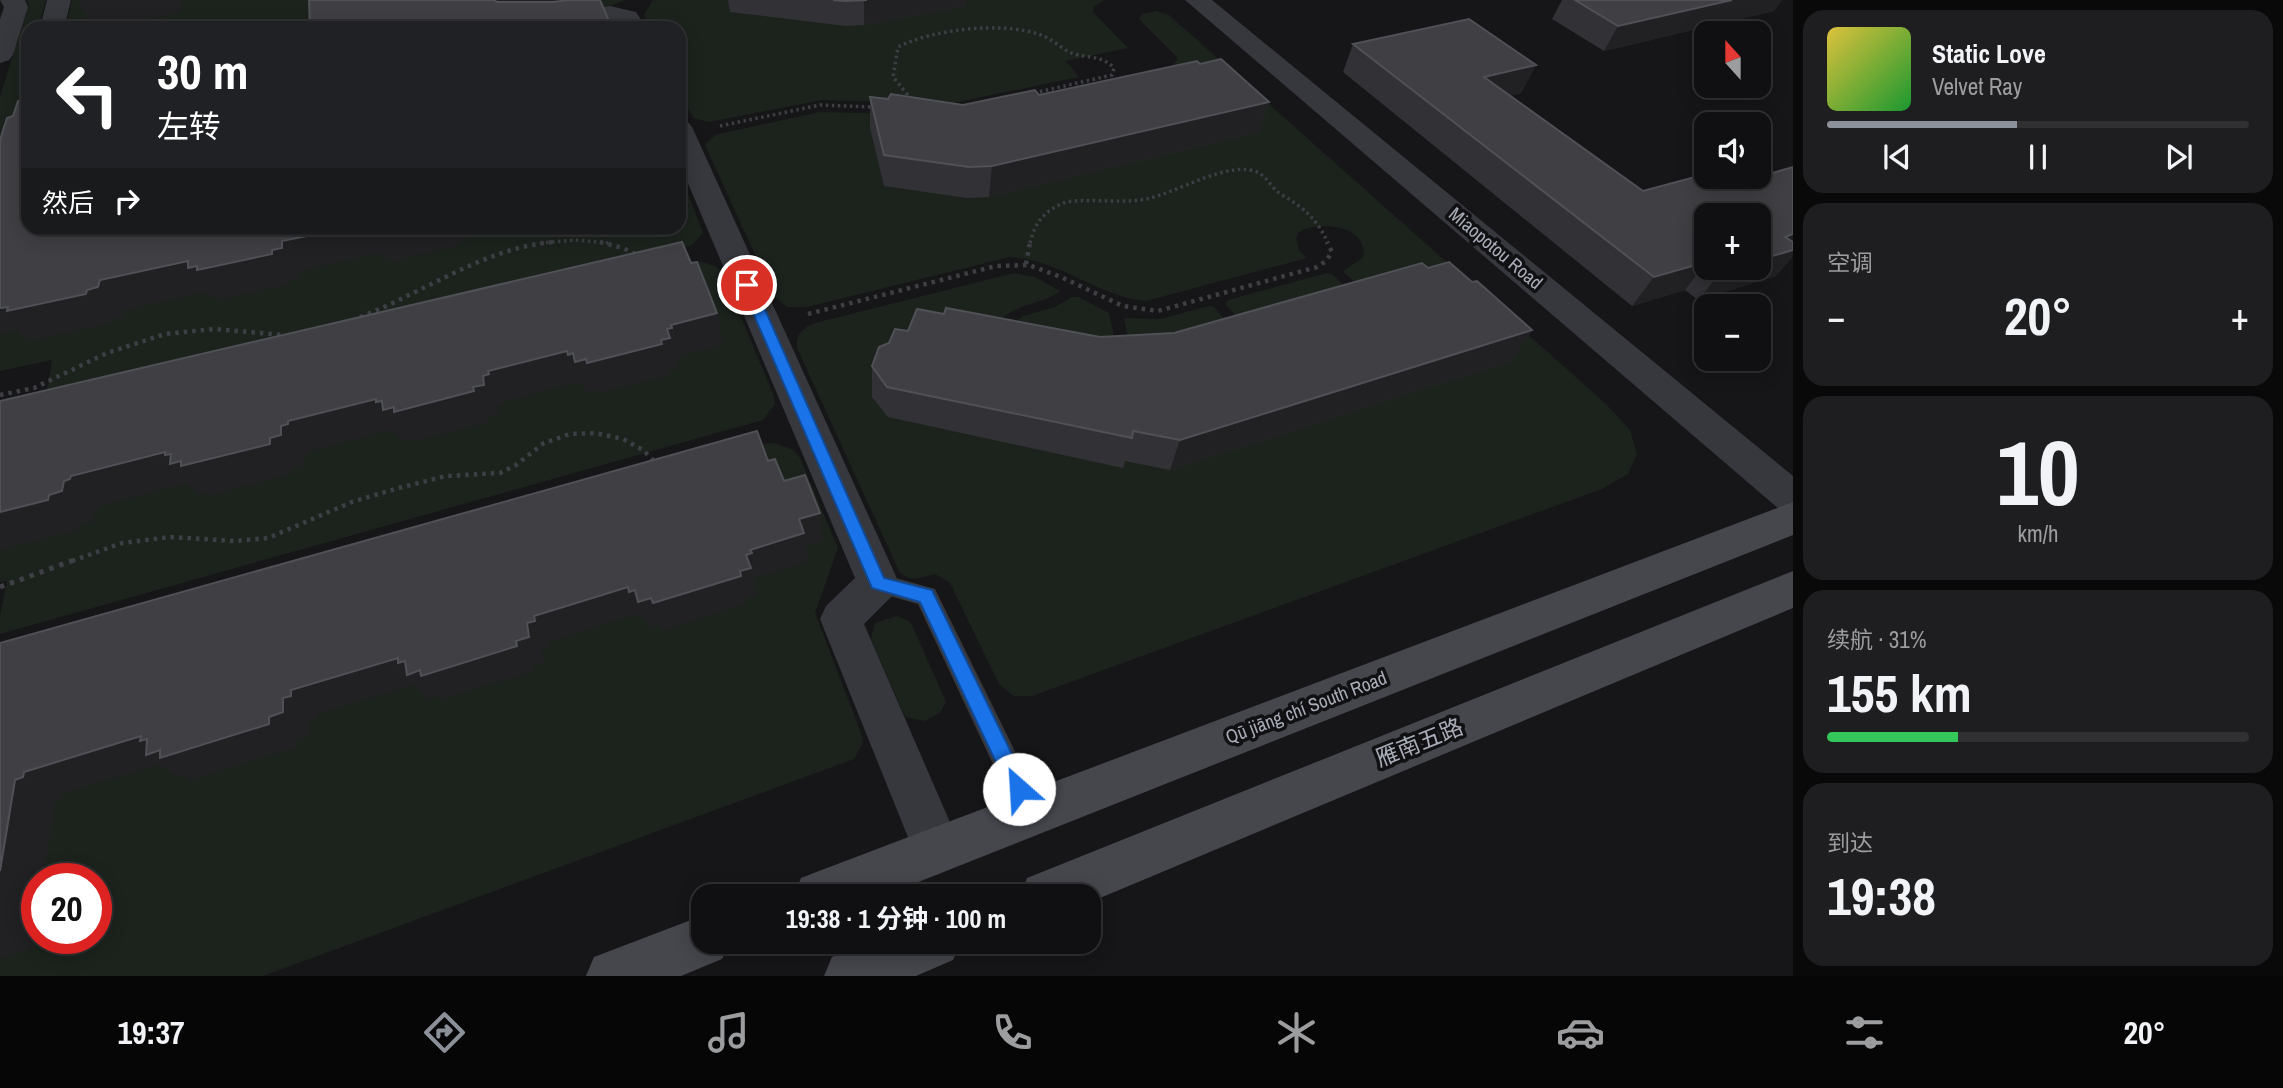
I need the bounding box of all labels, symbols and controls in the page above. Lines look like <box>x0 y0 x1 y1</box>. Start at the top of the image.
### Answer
north arrow <box>1694 21 1771 98</box>
map controls <box>1694 21 1771 371</box>
text: Static Love <box>1932 36 2046 71</box>
text: 30 m <box>157 38 249 104</box>
icon: left <box>42 49 133 140</box>
text: Velvet Ray <box>1932 71 2022 102</box>
text: 左转 <box>157 105 221 148</box>
button: sound <box>1694 112 1771 189</box>
icon: previous <box>1878 138 1916 176</box>
icon: pause <box>2019 138 2057 176</box>
icon: next <box>2160 138 2198 176</box>
icon: right <box>108 182 146 220</box>
text: 然后 <box>42 185 94 220</box>
street label: Miaopotou Road <box>1444 201 1548 295</box>
button: + <box>1694 203 1771 280</box>
text: 空调 <box>1827 247 1873 278</box>
pin <box>717 255 777 315</box>
icon: arrive <box>728 266 766 304</box>
text: 20° <box>2004 281 2072 351</box>
text: − <box>1827 291 1845 342</box>
text: + <box>2231 291 2249 342</box>
button: − <box>1694 294 1771 371</box>
text: 10 <box>1997 411 2080 533</box>
text: km/h <box>2018 518 2058 549</box>
text: 续航 · 31% <box>1827 624 1926 655</box>
text: 155 km <box>1827 658 1972 728</box>
street label: Qū jiāng chí South Road <box>1222 664 1390 750</box>
street label: 雁南五路 <box>1371 710 1467 774</box>
position arrow <box>982 752 1056 826</box>
text: 到达 <box>1827 827 1873 858</box>
text: 19:38 <box>1827 861 1936 931</box>
speed limit sign: 20 <box>21 863 112 954</box>
text: 19:38 · 1 分钟 · 100 m <box>786 901 1006 936</box>
icon: directions <box>420 1008 469 1057</box>
icon: music <box>704 1008 753 1057</box>
icon: phone <box>988 1008 1037 1057</box>
icon: climate <box>1272 1008 1321 1057</box>
icon: car <box>1556 1008 1605 1057</box>
icon: filters <box>1840 1008 1889 1057</box>
text: 19:37 <box>117 1011 185 1054</box>
text: 20° <box>2123 1011 2165 1054</box>

